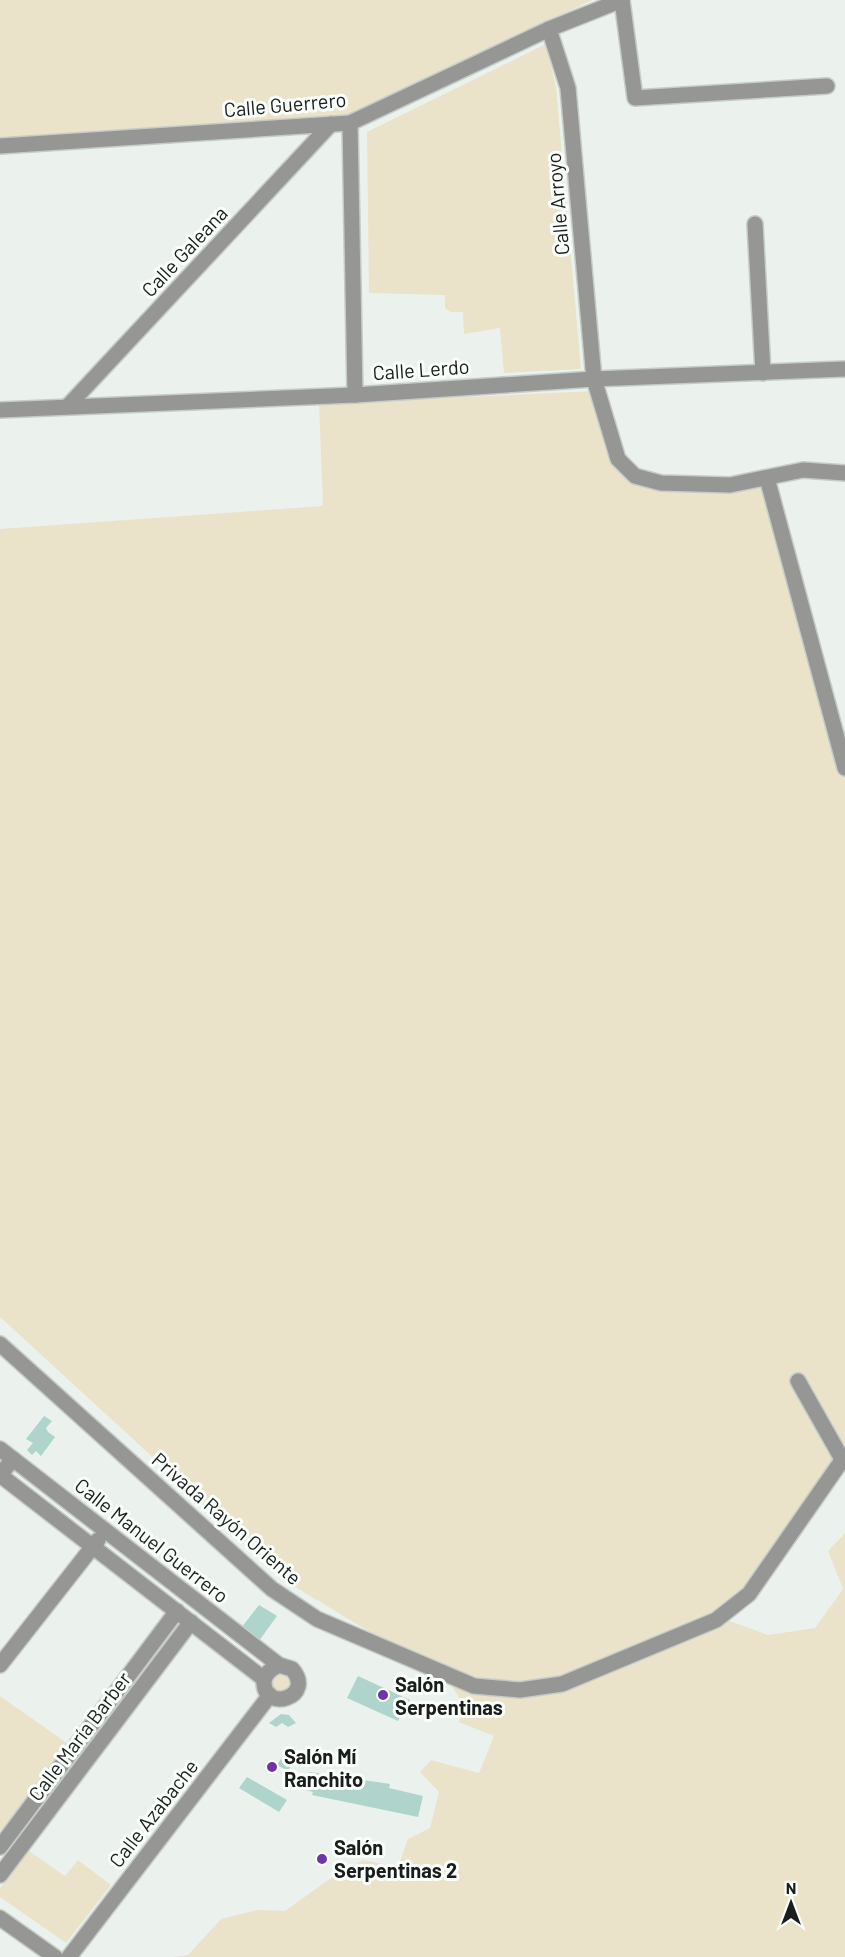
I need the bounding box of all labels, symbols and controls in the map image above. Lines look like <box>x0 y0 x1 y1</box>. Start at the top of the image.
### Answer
street label: Calle Guerrero <box>223 87 347 121</box>
street label: Calle Arroyo <box>541 152 573 256</box>
street label: Calle Galeana <box>136 201 232 301</box>
street label: Calle Lerdo <box>372 354 470 384</box>
street label: Privada Rayón Oriente <box>148 1447 306 1589</box>
street label: Calle Manuel Guerrero <box>70 1473 234 1607</box>
street label: Calle María Barber <box>23 1667 135 1805</box>
place label: Salón Serpentinas <box>395 1672 503 1719</box>
marker: Salón Serpentinas <box>376 1688 390 1702</box>
place label: Salón Mí Ranchito <box>284 1744 363 1791</box>
street label: Calle Azabache <box>103 1754 203 1872</box>
marker: Salón Mí Ranchito <box>265 1760 279 1774</box>
place label: Salón Serpentinas 2 <box>334 1835 457 1882</box>
marker: Salón Serpentinas 2 <box>315 1852 329 1866</box>
north arrow <box>761 1873 821 1933</box>
text: N <box>786 1878 796 1897</box>

